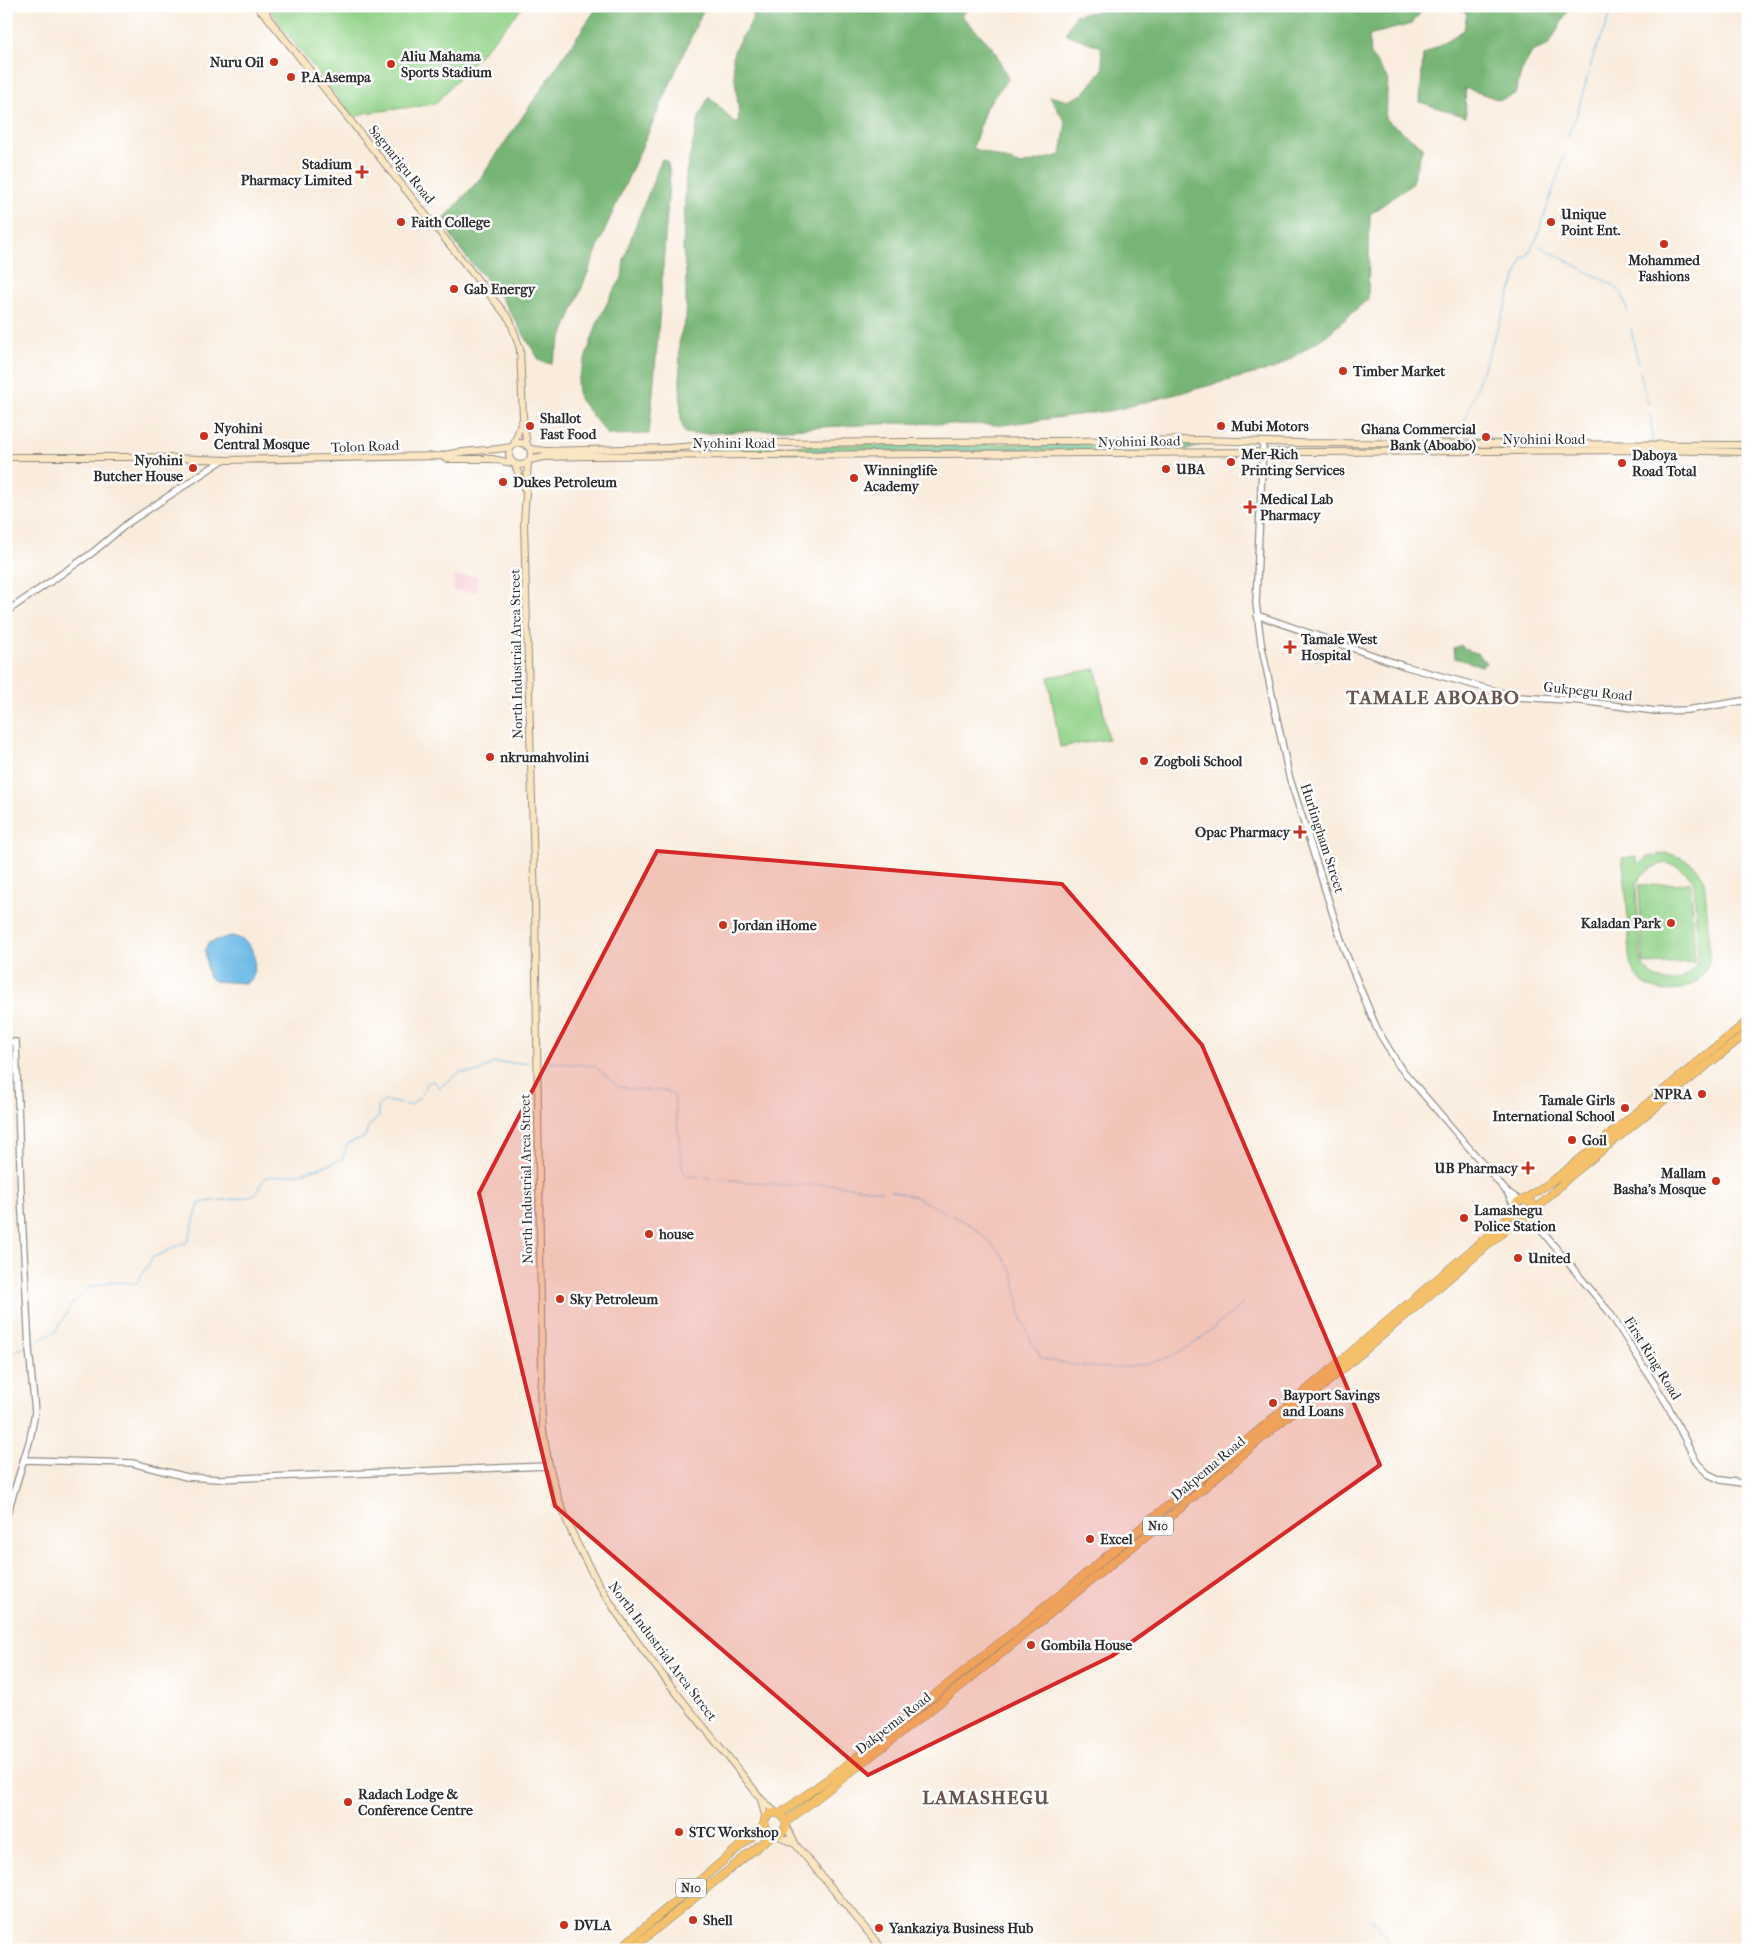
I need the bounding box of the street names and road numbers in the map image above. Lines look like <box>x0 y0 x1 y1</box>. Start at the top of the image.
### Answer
street label: Sagnarigu Road <box>365 122 439 207</box>
street label: Nyohini Road <box>1503 431 1586 448</box>
street label: Nyohini Road <box>1097 432 1181 451</box>
street label: Nyohini Road <box>693 435 776 452</box>
street label: Tolon Road <box>331 437 400 456</box>
street label: North Industrial Area Street <box>507 569 526 739</box>
street label: Gukpegu Road <box>1543 678 1634 705</box>
street label: Hurlingham Street <box>1297 781 1348 895</box>
street label: North Industrial Area Street <box>517 1094 536 1264</box>
street label: First Ring Road <box>1620 1314 1685 1403</box>
street label: Dakpema Road <box>1168 1432 1249 1504</box>
road number: N10 <box>1143 1516 1173 1535</box>
street label: North Industrial Area Street <box>605 1578 721 1724</box>
street label: Dakpema Road <box>852 1688 935 1758</box>
road number: N10 <box>676 1879 706 1898</box>

